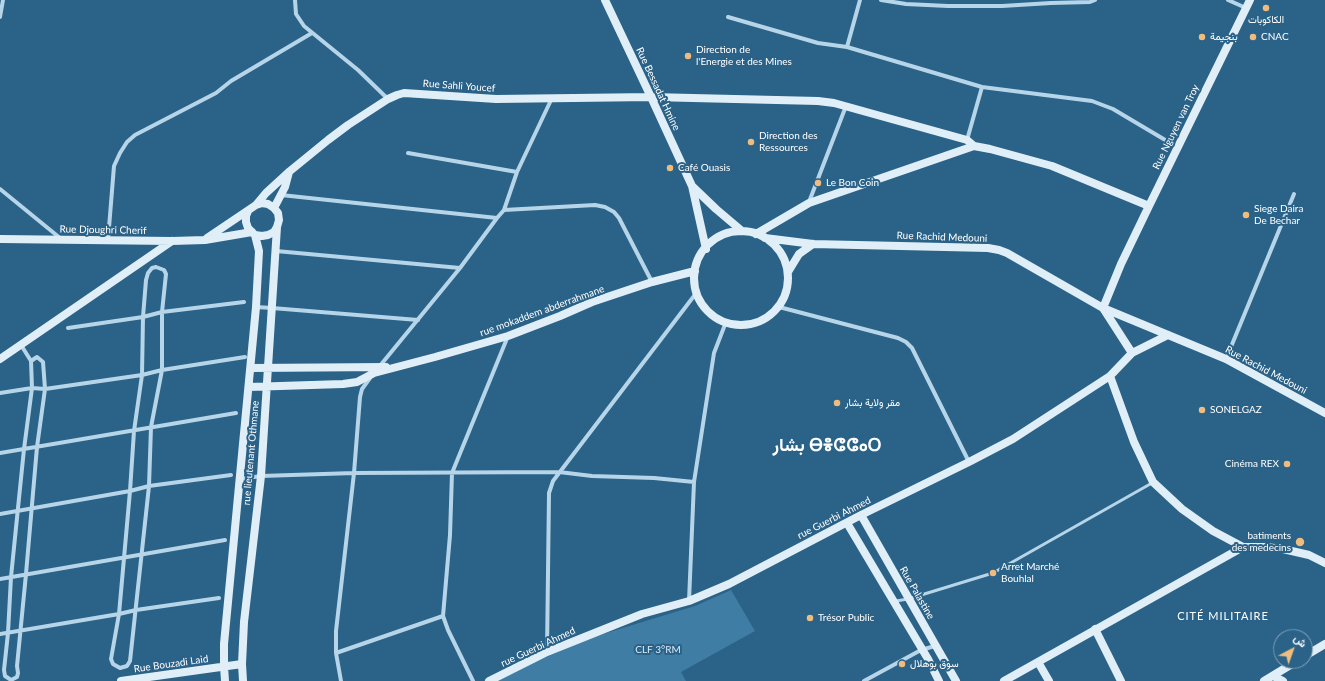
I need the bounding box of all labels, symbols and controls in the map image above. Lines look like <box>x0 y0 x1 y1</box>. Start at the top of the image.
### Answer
marker: الكاكوبات <box>1261 3 1271 13</box>
place label: الكاكوبات <box>1248 14 1284 26</box>
place label: بنجيمة <box>1210 31 1238 43</box>
place label: CNAC <box>1261 31 1289 43</box>
marker: بنجيمة <box>1197 32 1207 42</box>
marker: CNAC <box>1248 32 1258 42</box>
place label: Direction de l'Energie et des Mines <box>696 44 792 68</box>
street label: Rue Bessadat Hmine <box>633 45 683 133</box>
marker: Direction de l'Energie et des Mines <box>683 51 693 61</box>
street label: Rue Sahli Youcef <box>422 77 496 95</box>
street label: Rue Nguyen van Troy <box>1150 82 1202 172</box>
place label: Direction des Ressources <box>759 130 818 154</box>
marker: Direction des Ressources <box>746 137 756 147</box>
place label: Café Ouasis <box>678 162 730 174</box>
marker: Café Ouasis <box>665 163 675 173</box>
place label: Le Bon Coin <box>826 177 879 189</box>
marker: Le Bon Coin <box>813 178 823 188</box>
place label: Siege Daira De Bechar <box>1254 203 1303 226</box>
marker: Siege Daira De Bechar <box>1241 210 1251 220</box>
street label: Rue Djoughri Cherif <box>59 223 147 237</box>
street label: Rue Rachid Medouni <box>896 229 988 245</box>
street label: rue mokaddem abderrahmane <box>478 283 606 339</box>
street label: Rue Rachid Medouni <box>1223 343 1309 397</box>
place label: مقر ولاية بشار <box>845 397 900 409</box>
marker: مقر ولاية بشار <box>832 398 842 408</box>
street label: rue lieutenant Othmane <box>240 400 262 506</box>
place label: SONELGAZ <box>1210 404 1262 416</box>
marker: SONELGAZ <box>1197 405 1207 415</box>
district label: بشار ⴱⴻⵛⵛⴰⵔ <box>773 434 881 456</box>
place label: Cinéma REX <box>1225 458 1279 470</box>
marker: Cinéma REX <box>1282 459 1292 469</box>
street label: rue Guerbi Ahmed <box>795 494 873 542</box>
place label: batiments des medecins <box>1232 530 1291 554</box>
marker: batiments des medecins <box>1294 536 1306 548</box>
place label: Arret Marché Bouhlal <box>1001 561 1059 584</box>
street label: Rue Palastine <box>897 564 937 622</box>
marker: Arret Marché Bouhlal <box>988 568 998 578</box>
district label: CITÉ MILITAIRE <box>1177 609 1269 623</box>
place label: Trésor Public <box>818 612 874 624</box>
marker: Trésor Public <box>805 613 815 623</box>
street label: rue Guerbi Ahmed <box>499 624 577 670</box>
north arrow <box>1273 629 1313 669</box>
text: ش <box>1291 631 1310 650</box>
park label: CLF 3°RM <box>635 644 681 656</box>
street label: Rue Bouzadi Laid <box>133 653 209 675</box>
place label: سوق بوهلال <box>910 658 959 670</box>
marker: سوق بوهلال <box>897 659 907 669</box>

